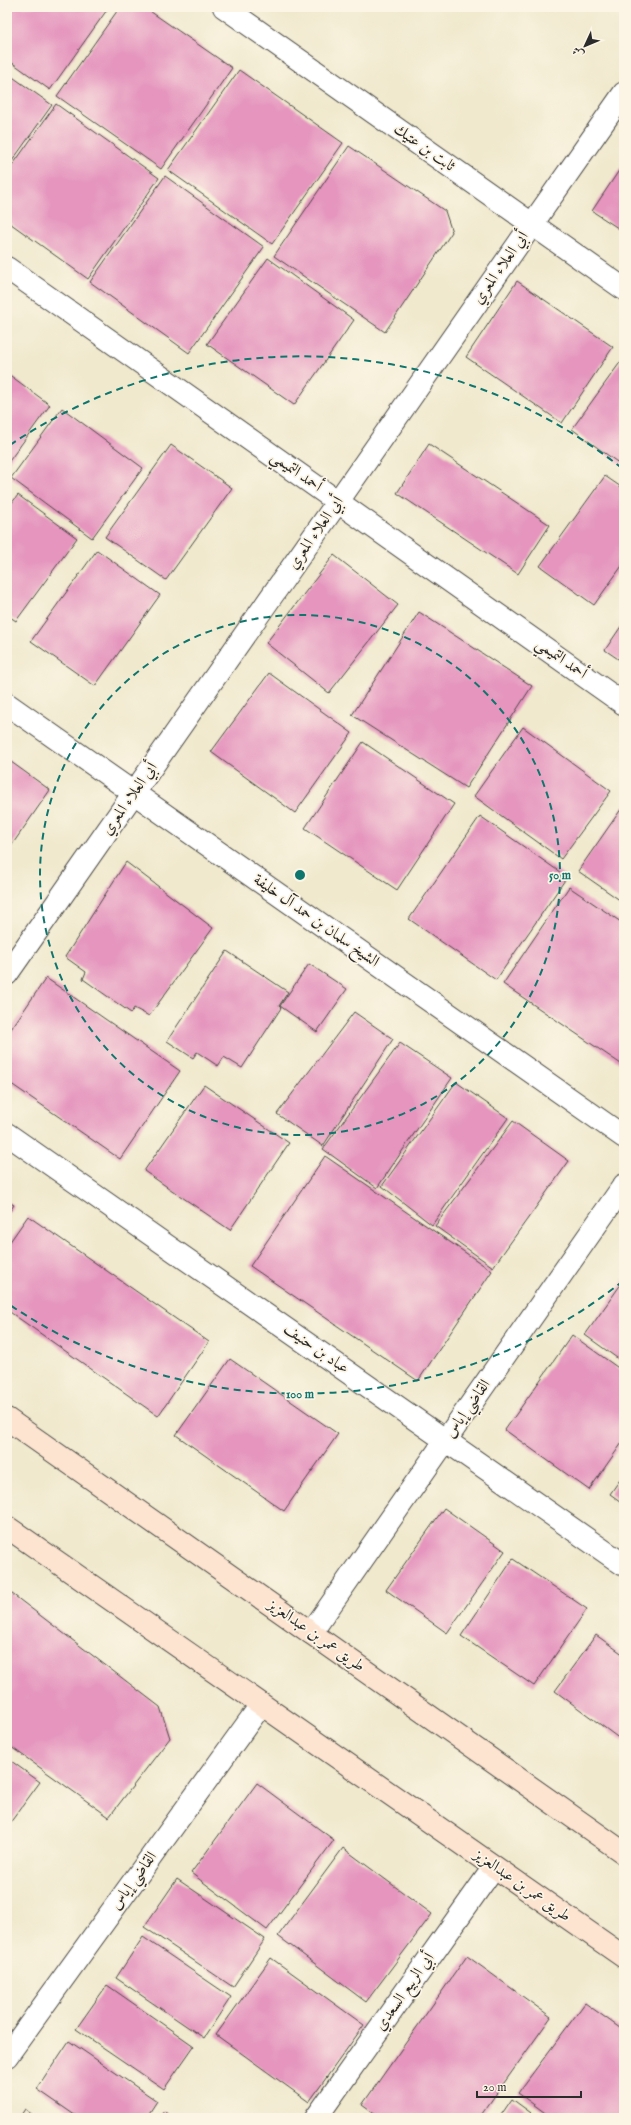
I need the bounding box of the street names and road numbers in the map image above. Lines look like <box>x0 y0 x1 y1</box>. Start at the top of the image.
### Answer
street label: ثابت بن عتيك <box>389 120 459 177</box>
street label: أبي العلاء المعري <box>466 226 534 309</box>
street label: أحمد التميمي <box>264 445 328 500</box>
street label: أبي العلاء المعري <box>281 491 349 574</box>
street label: أحمد التميمي <box>529 632 593 687</box>
street label: أبي العلاء المعري <box>95 757 163 840</box>
street label: الشيخ سلمان بن حمد آل خليفة <box>247 869 384 975</box>
street label: عباد بن حنيف <box>279 1319 353 1379</box>
street label: القاضي إياس <box>441 1376 499 1444</box>
street label: طريق عمر بن عبدالعزيز <box>262 1594 368 1677</box>
street label: طريق عمر بن عبدالعزيز <box>468 1844 574 1927</box>
street label: القاضي إياس <box>106 1848 165 1916</box>
street label: أبي الربيع السعدي <box>368 1947 443 2037</box>

